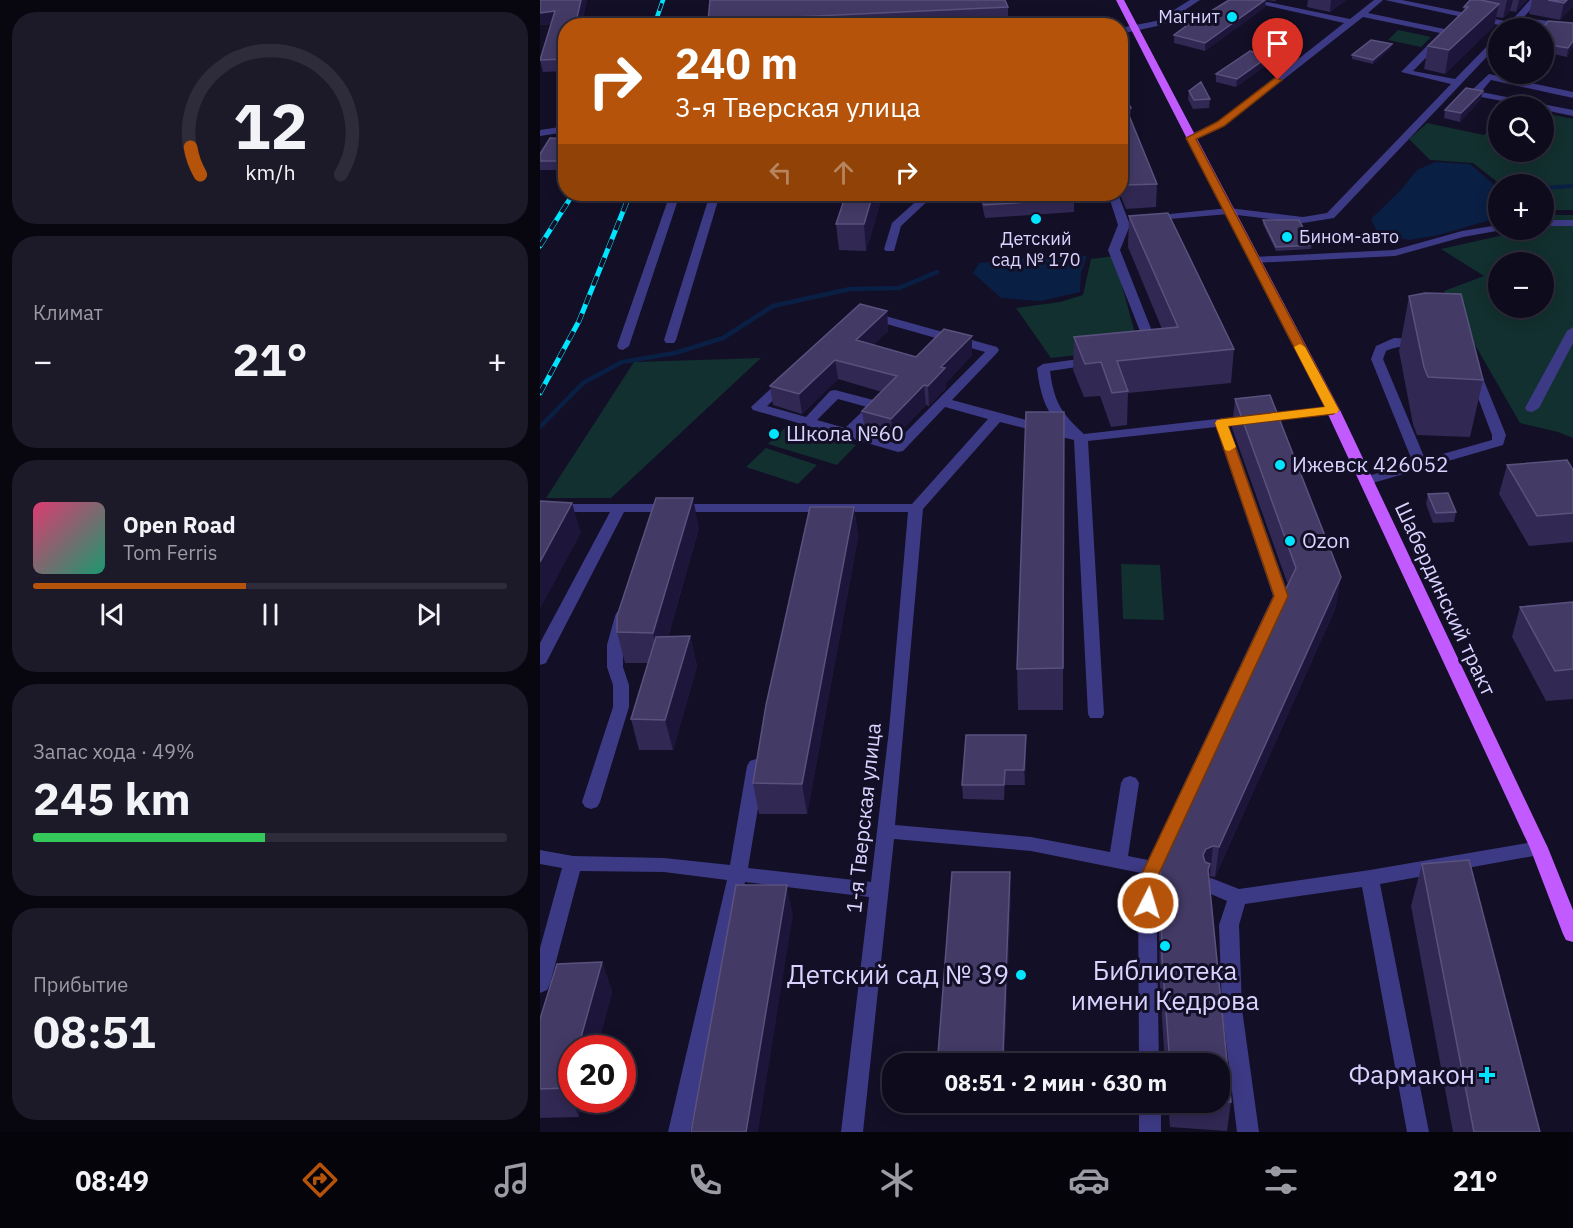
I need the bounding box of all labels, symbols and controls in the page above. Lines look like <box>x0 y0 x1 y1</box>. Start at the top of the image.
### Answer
place label: Магнит <box>1158 5 1220 28</box>
marker: Магнит <box>1225 10 1239 24</box>
pin <box>1252 18 1303 80</box>
map controls <box>1488 18 1554 318</box>
button: sound <box>1488 18 1554 84</box>
icon: arrive <box>1261 27 1294 60</box>
text: 240 m <box>675 36 798 91</box>
icon: right <box>576 42 654 120</box>
text: 12 <box>233 85 307 166</box>
text: 3-я Тверская улица <box>675 89 921 124</box>
button: search <box>1488 96 1554 162</box>
icon: left <box>764 156 797 189</box>
icon: ahead <box>827 156 860 189</box>
icon: right <box>890 156 923 189</box>
text: km/h <box>245 158 295 186</box>
button: + <box>1488 174 1554 240</box>
marker: Детский сад № 170 <box>1029 212 1043 226</box>
place label: Бином-авто <box>1299 225 1399 248</box>
place label: Детский сад № 170 <box>991 227 1081 271</box>
marker: Бином-авто <box>1280 230 1294 244</box>
button: − <box>1488 252 1554 318</box>
text: Климат <box>33 299 103 326</box>
text: 21° <box>232 330 308 388</box>
text: − <box>33 339 53 382</box>
text: + <box>487 339 507 382</box>
place label: Школа №60 <box>786 419 904 447</box>
marker: Школа №60 <box>767 427 781 441</box>
place label: Ижевск 426052 <box>1292 450 1449 478</box>
marker: Ижевск 426052 <box>1273 458 1287 472</box>
street label: Шабердинский тракт <box>1389 497 1503 700</box>
text: Open Road <box>123 510 236 539</box>
place label: Ozon <box>1302 526 1350 554</box>
marker: Ozon <box>1283 534 1297 548</box>
text: Tom Ferris <box>123 539 218 566</box>
icon: previous <box>96 598 129 631</box>
icon: pause <box>254 598 287 631</box>
icon: next <box>412 598 445 631</box>
street label: 1-я Тверская улица <box>839 721 887 914</box>
text: Запас хода · 49% <box>33 738 195 765</box>
text: 245 km <box>33 769 191 827</box>
position arrow <box>1116 871 1180 935</box>
marker: Библиотека имени Кедрова <box>1158 939 1172 953</box>
place label: Библиотека имени Кедрова <box>1071 953 1259 1017</box>
place label: Детский сад № 39 <box>787 957 1009 991</box>
marker: Детский сад № 39 <box>1014 968 1028 982</box>
text: Прибытие <box>33 971 128 998</box>
text: 08:51 <box>33 1002 156 1060</box>
speed limit sign: 20 <box>558 1035 636 1113</box>
place label: Фармакон <box>1348 1057 1475 1091</box>
text: 08:51 · 2 мин · 630 m <box>945 1068 1167 1097</box>
marker: Фармакон <box>1480 1068 1494 1082</box>
icon: directions <box>299 1159 341 1201</box>
icon: music <box>491 1159 533 1201</box>
icon: phone <box>684 1159 726 1201</box>
icon: climate <box>876 1159 918 1201</box>
icon: car <box>1068 1159 1110 1201</box>
icon: filters <box>1260 1159 1302 1201</box>
text: 08:49 <box>75 1163 149 1198</box>
text: 21° <box>1453 1163 1498 1198</box>

